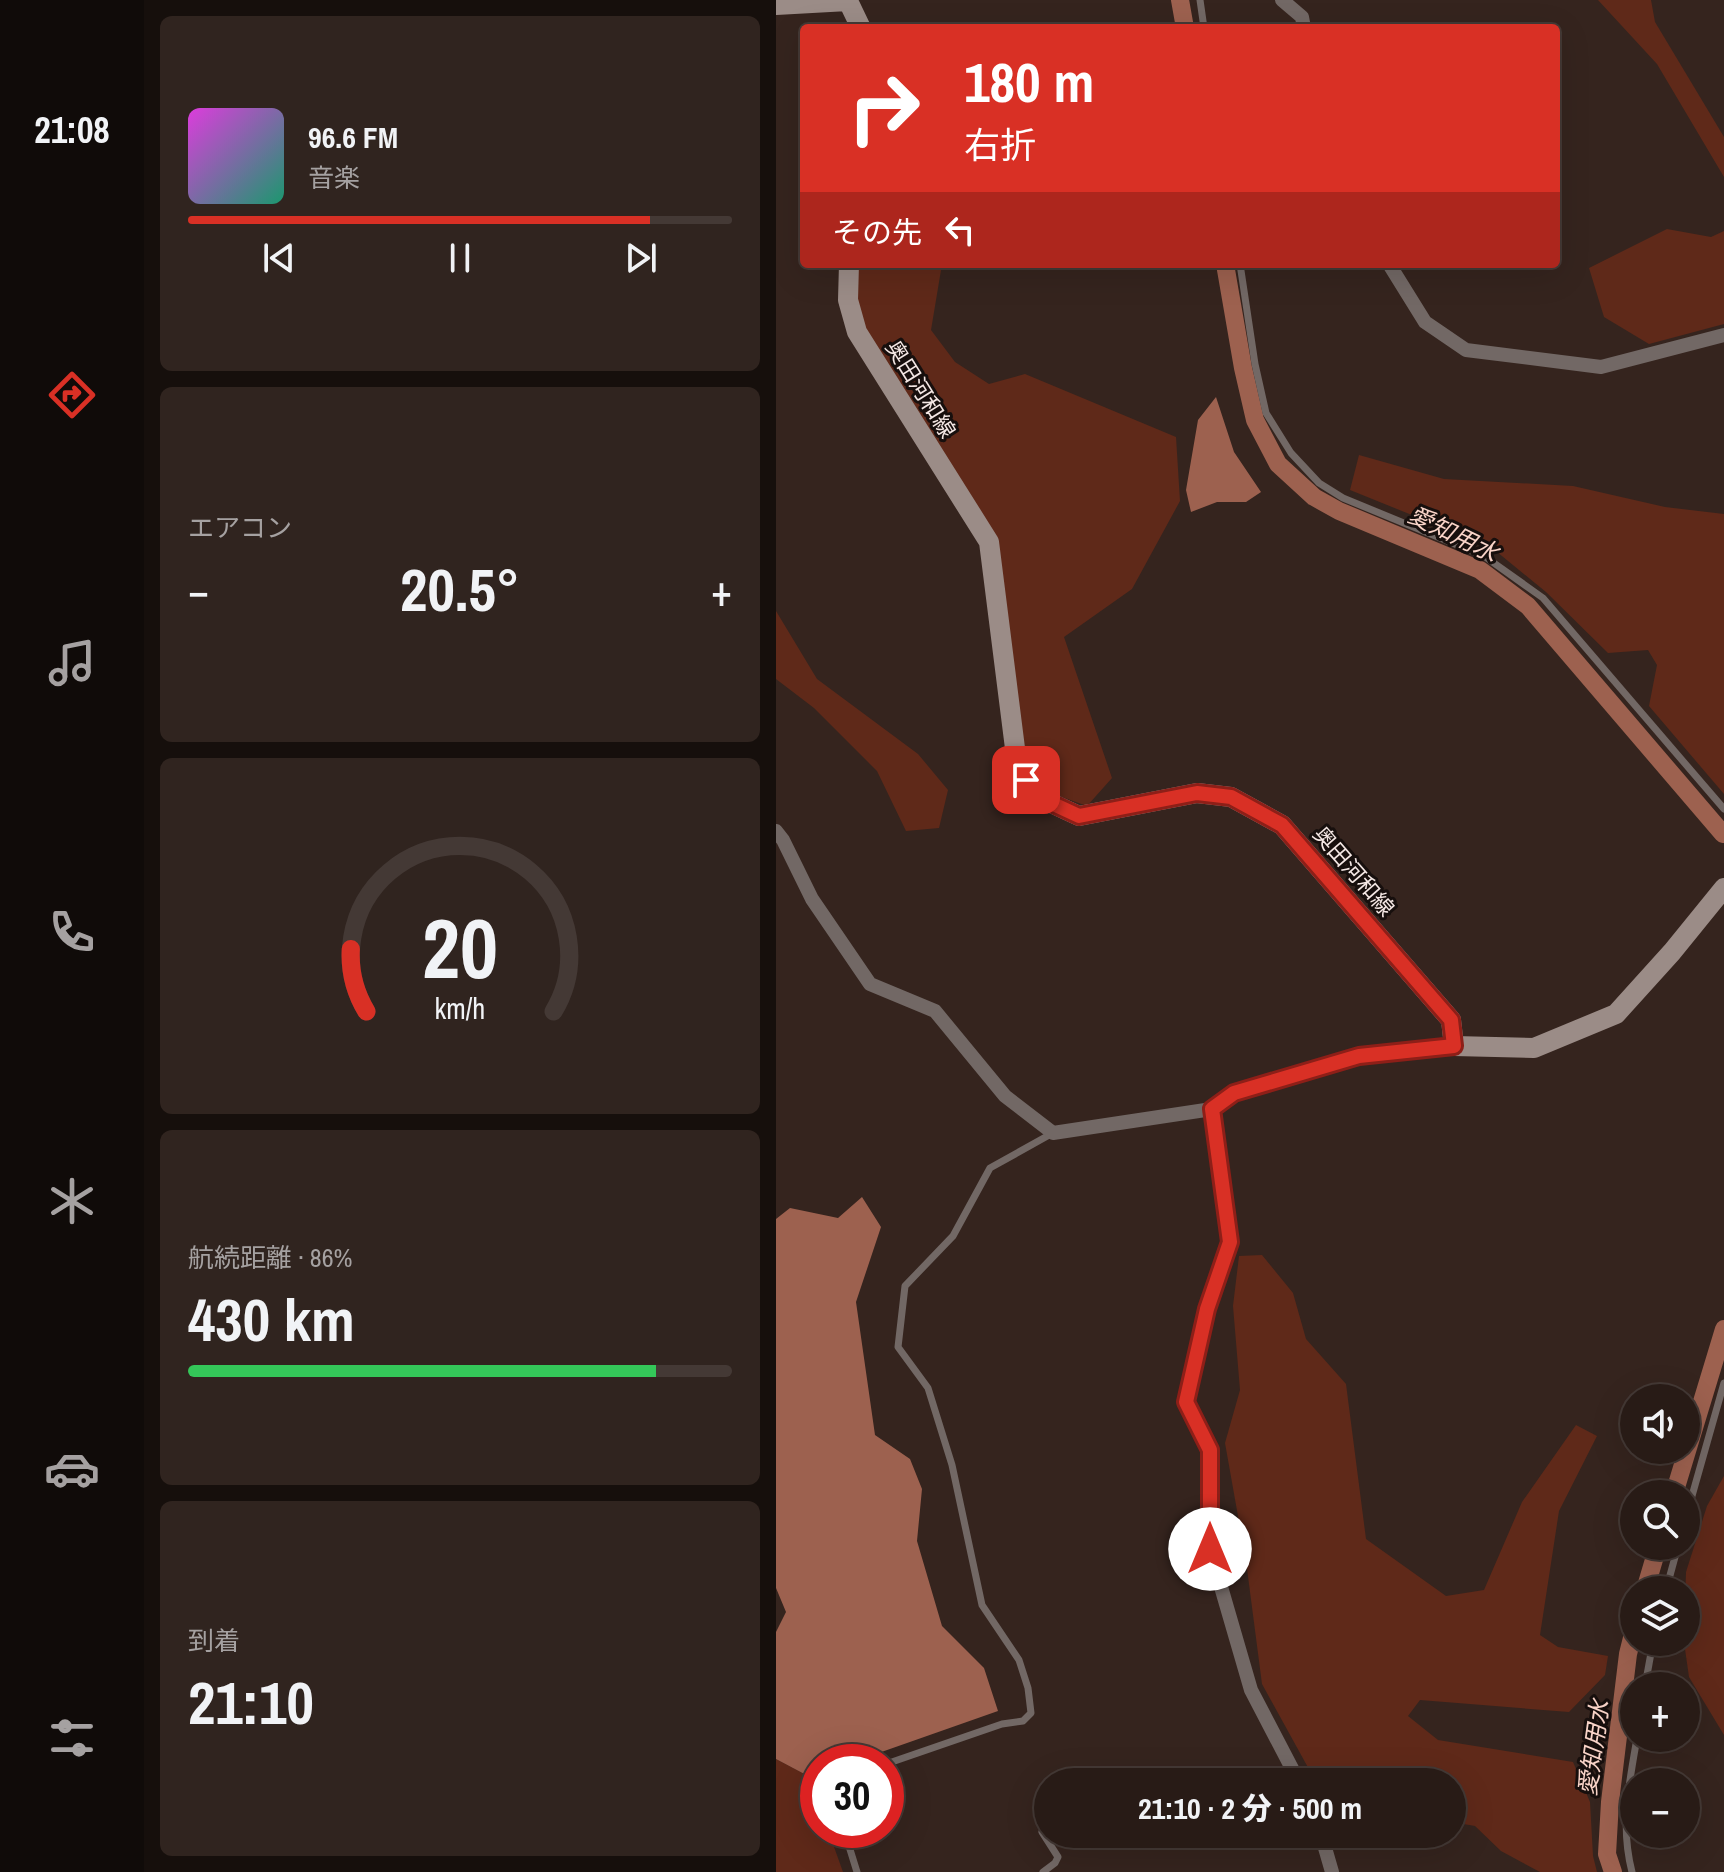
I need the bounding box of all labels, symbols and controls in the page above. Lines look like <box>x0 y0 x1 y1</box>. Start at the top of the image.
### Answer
text: 180 m <box>964 44 1094 119</box>
icon: right <box>832 56 936 160</box>
text: 21:08 <box>34 106 110 154</box>
text: 96.6 FM <box>308 117 398 157</box>
text: 右折 <box>964 121 1036 169</box>
text: 音楽 <box>308 160 360 195</box>
icon: left <box>938 208 982 252</box>
text: その先 <box>832 212 922 252</box>
icon: previous <box>257 236 301 280</box>
icon: pause <box>438 236 482 280</box>
icon: next <box>619 236 663 280</box>
street label: 奥田河和線 <box>879 334 963 444</box>
icon: directions <box>44 367 100 423</box>
water label: 愛知用水 <box>1403 498 1506 570</box>
text: エアコン <box>188 510 292 545</box>
text: 20.5° <box>400 549 520 630</box>
text: − <box>188 560 209 620</box>
text: + <box>711 560 732 620</box>
icon: music <box>44 635 100 691</box>
pin <box>992 746 1060 814</box>
icon: arrive <box>1004 758 1048 802</box>
street label: 奥田河和線 <box>1307 820 1401 922</box>
text: 20 <box>422 892 498 1004</box>
icon: phone <box>44 904 100 960</box>
text: km/h <box>435 989 485 1028</box>
icon: climate <box>44 1173 100 1229</box>
text: 航続距離 · 86% <box>188 1240 352 1275</box>
text: 430 km <box>188 1279 355 1360</box>
map controls <box>1620 1384 1700 1848</box>
button: sound <box>1620 1384 1700 1464</box>
icon: car <box>44 1441 100 1497</box>
button: search <box>1620 1480 1700 1560</box>
position arrow <box>1168 1507 1252 1591</box>
button: layers <box>1620 1576 1700 1656</box>
text: 到着 <box>188 1623 240 1658</box>
text: 21:10 <box>188 1662 314 1743</box>
button: + <box>1620 1672 1700 1752</box>
water label: 愛知用水 <box>1570 1695 1616 1798</box>
icon: filters <box>44 1710 100 1766</box>
speed limit sign: 30 <box>800 1744 904 1848</box>
button: − <box>1620 1768 1700 1848</box>
text: 21:10 · 2 分 · 500 m <box>1138 1788 1362 1828</box>

